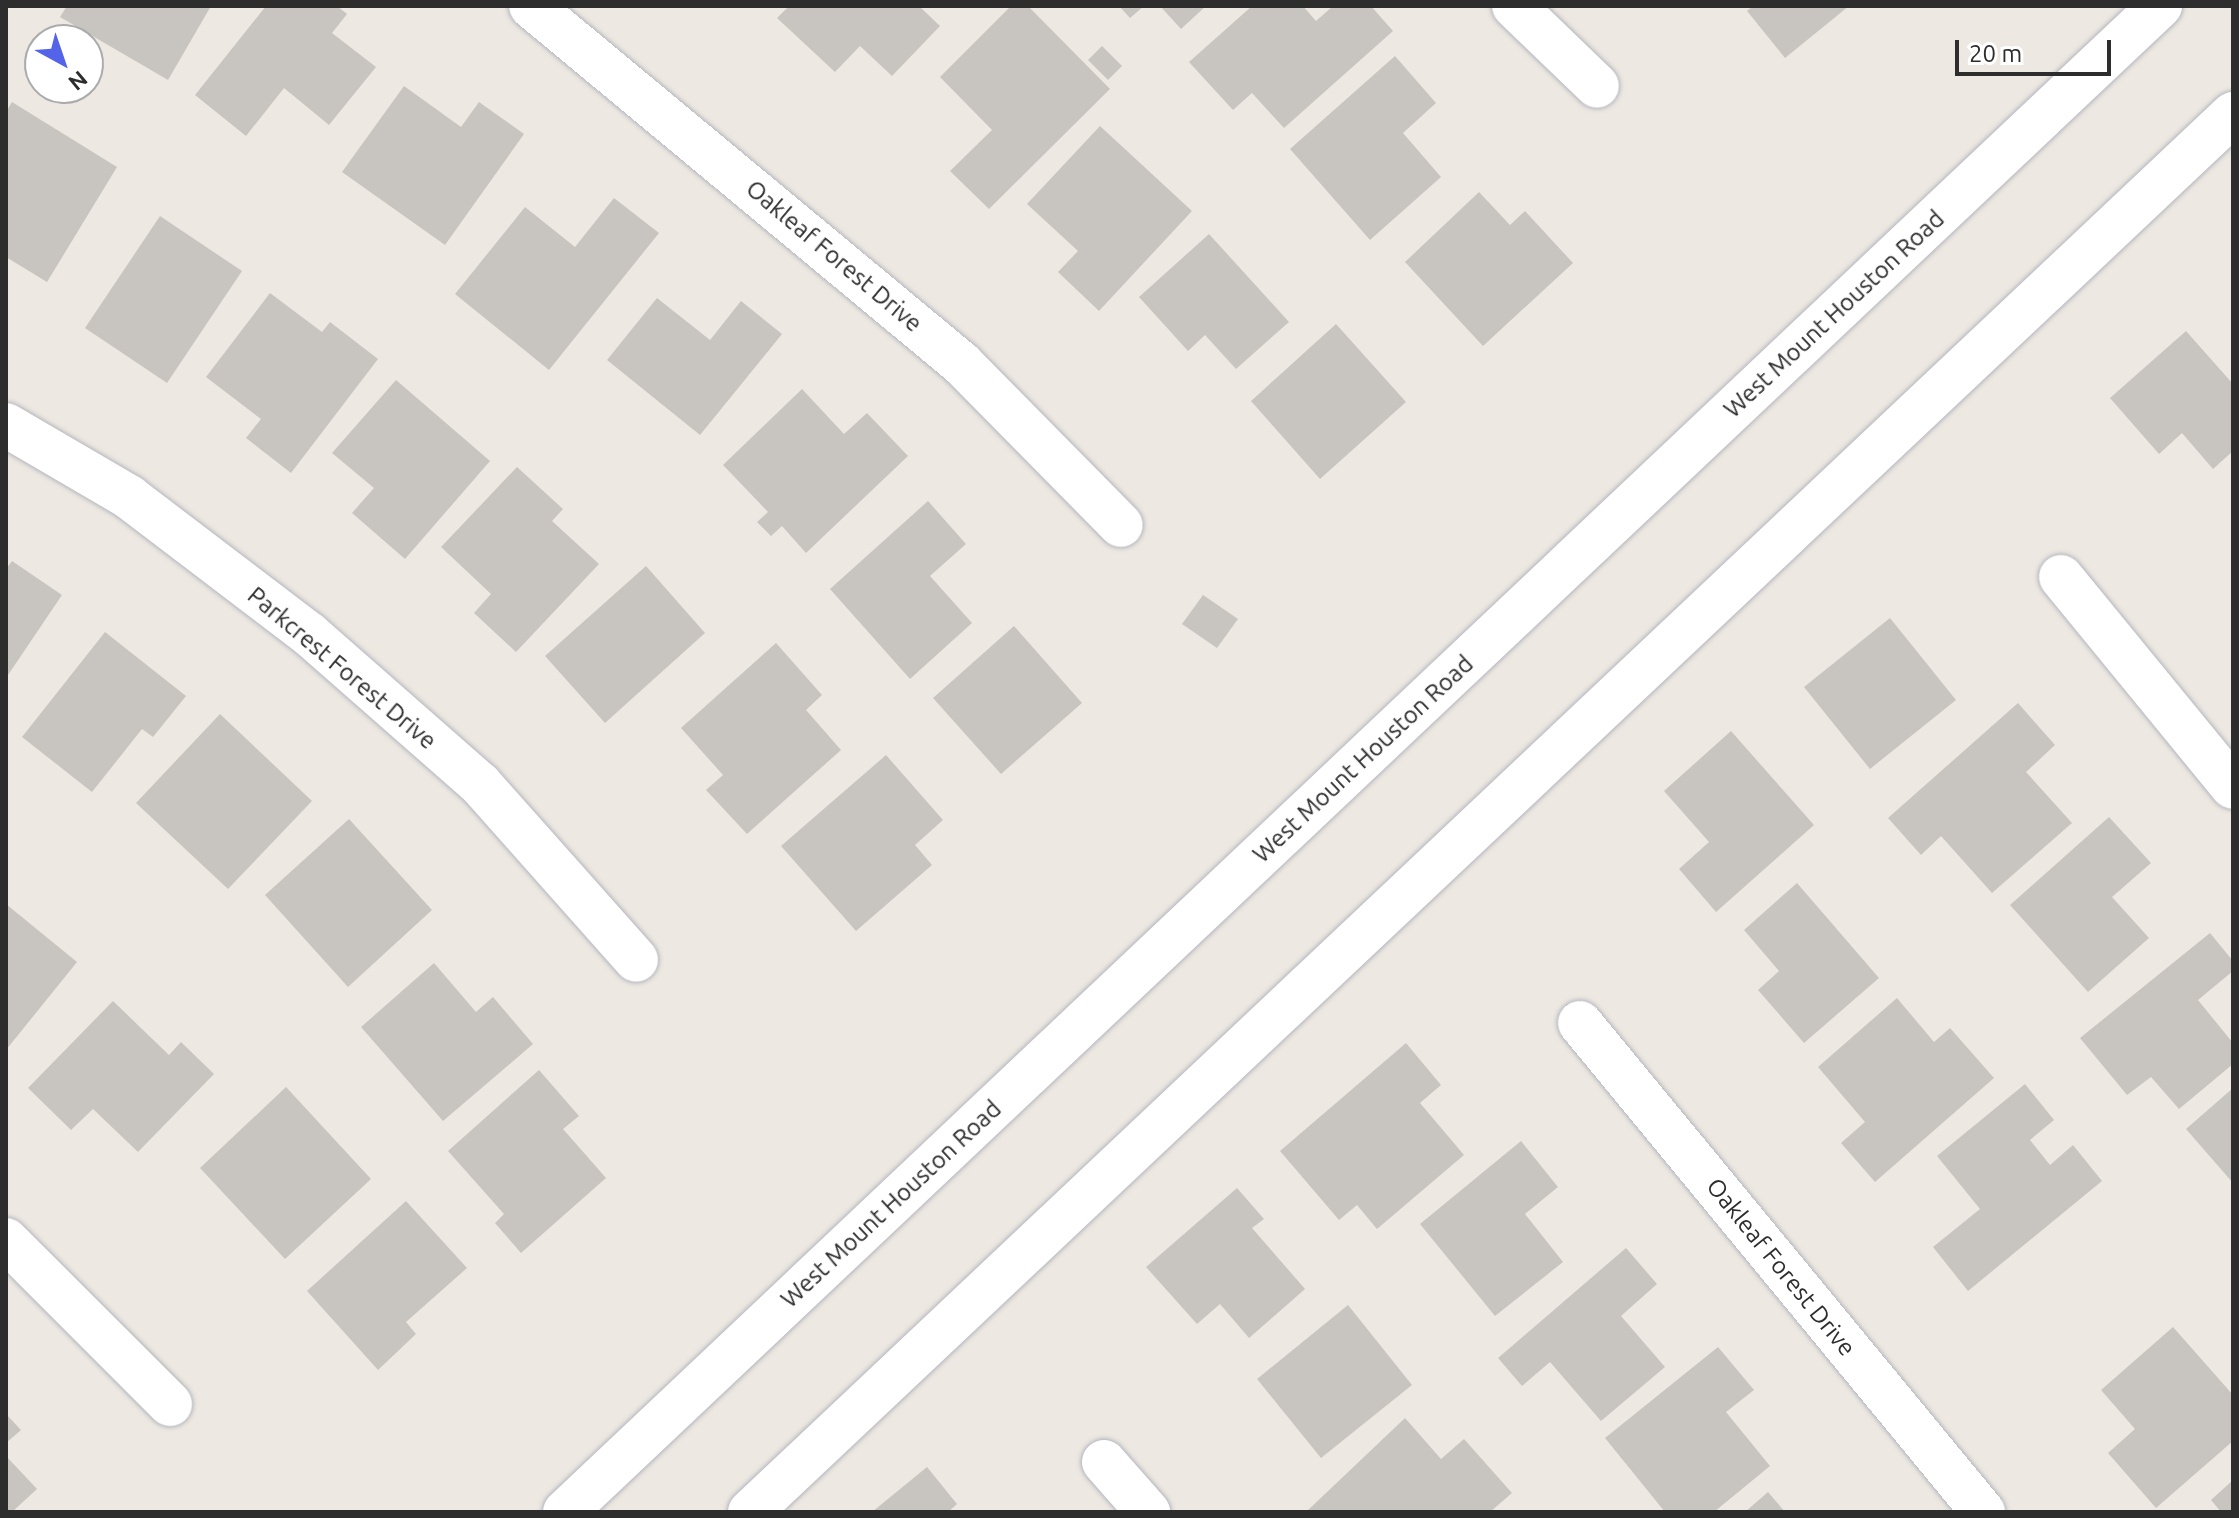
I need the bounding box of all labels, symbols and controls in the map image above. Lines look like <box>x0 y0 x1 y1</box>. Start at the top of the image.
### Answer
north arrow <box>24 24 104 104</box>
scale bar <box>1959 24 2115 74</box>
text: 20 m <box>1969 40 2022 67</box>
text: N <box>64 66 93 96</box>
street label: Oakleaf Forest Drive <box>740 174 928 338</box>
street label: West Mount Houston Road <box>1718 204 1950 424</box>
street label: Parkcrest Forest Drive <box>242 581 442 755</box>
street label: West Mount Houston Road <box>1247 649 1479 869</box>
street label: West Mount Houston Road <box>775 1094 1007 1314</box>
street label: Oakleaf Forest Drive <box>1700 1172 1862 1362</box>

